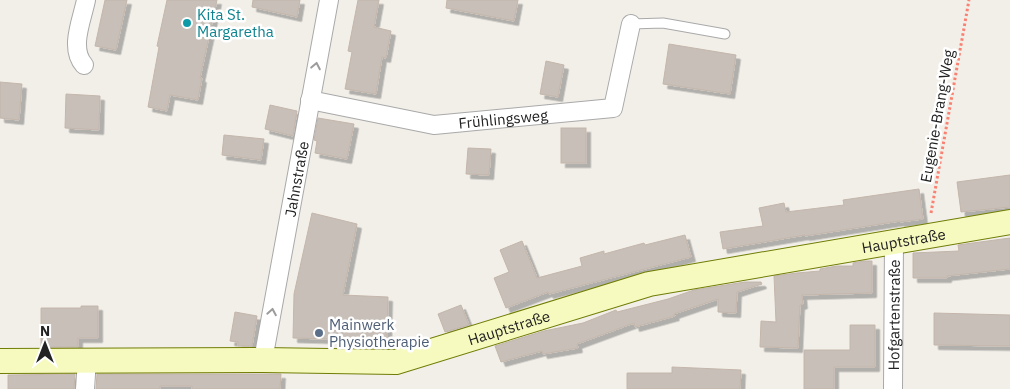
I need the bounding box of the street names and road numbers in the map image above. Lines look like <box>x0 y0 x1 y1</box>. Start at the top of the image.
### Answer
street label: Eugenie-Brang-Weg <box>916 48 958 184</box>
street label: Frühlingsweg <box>458 105 549 132</box>
street label: Jahnstraße <box>280 140 312 218</box>
street label: Hauptstraße <box>860 224 947 257</box>
street label: Hofgartenstraße <box>884 259 903 371</box>
street label: Hauptstraße <box>465 306 552 349</box>

